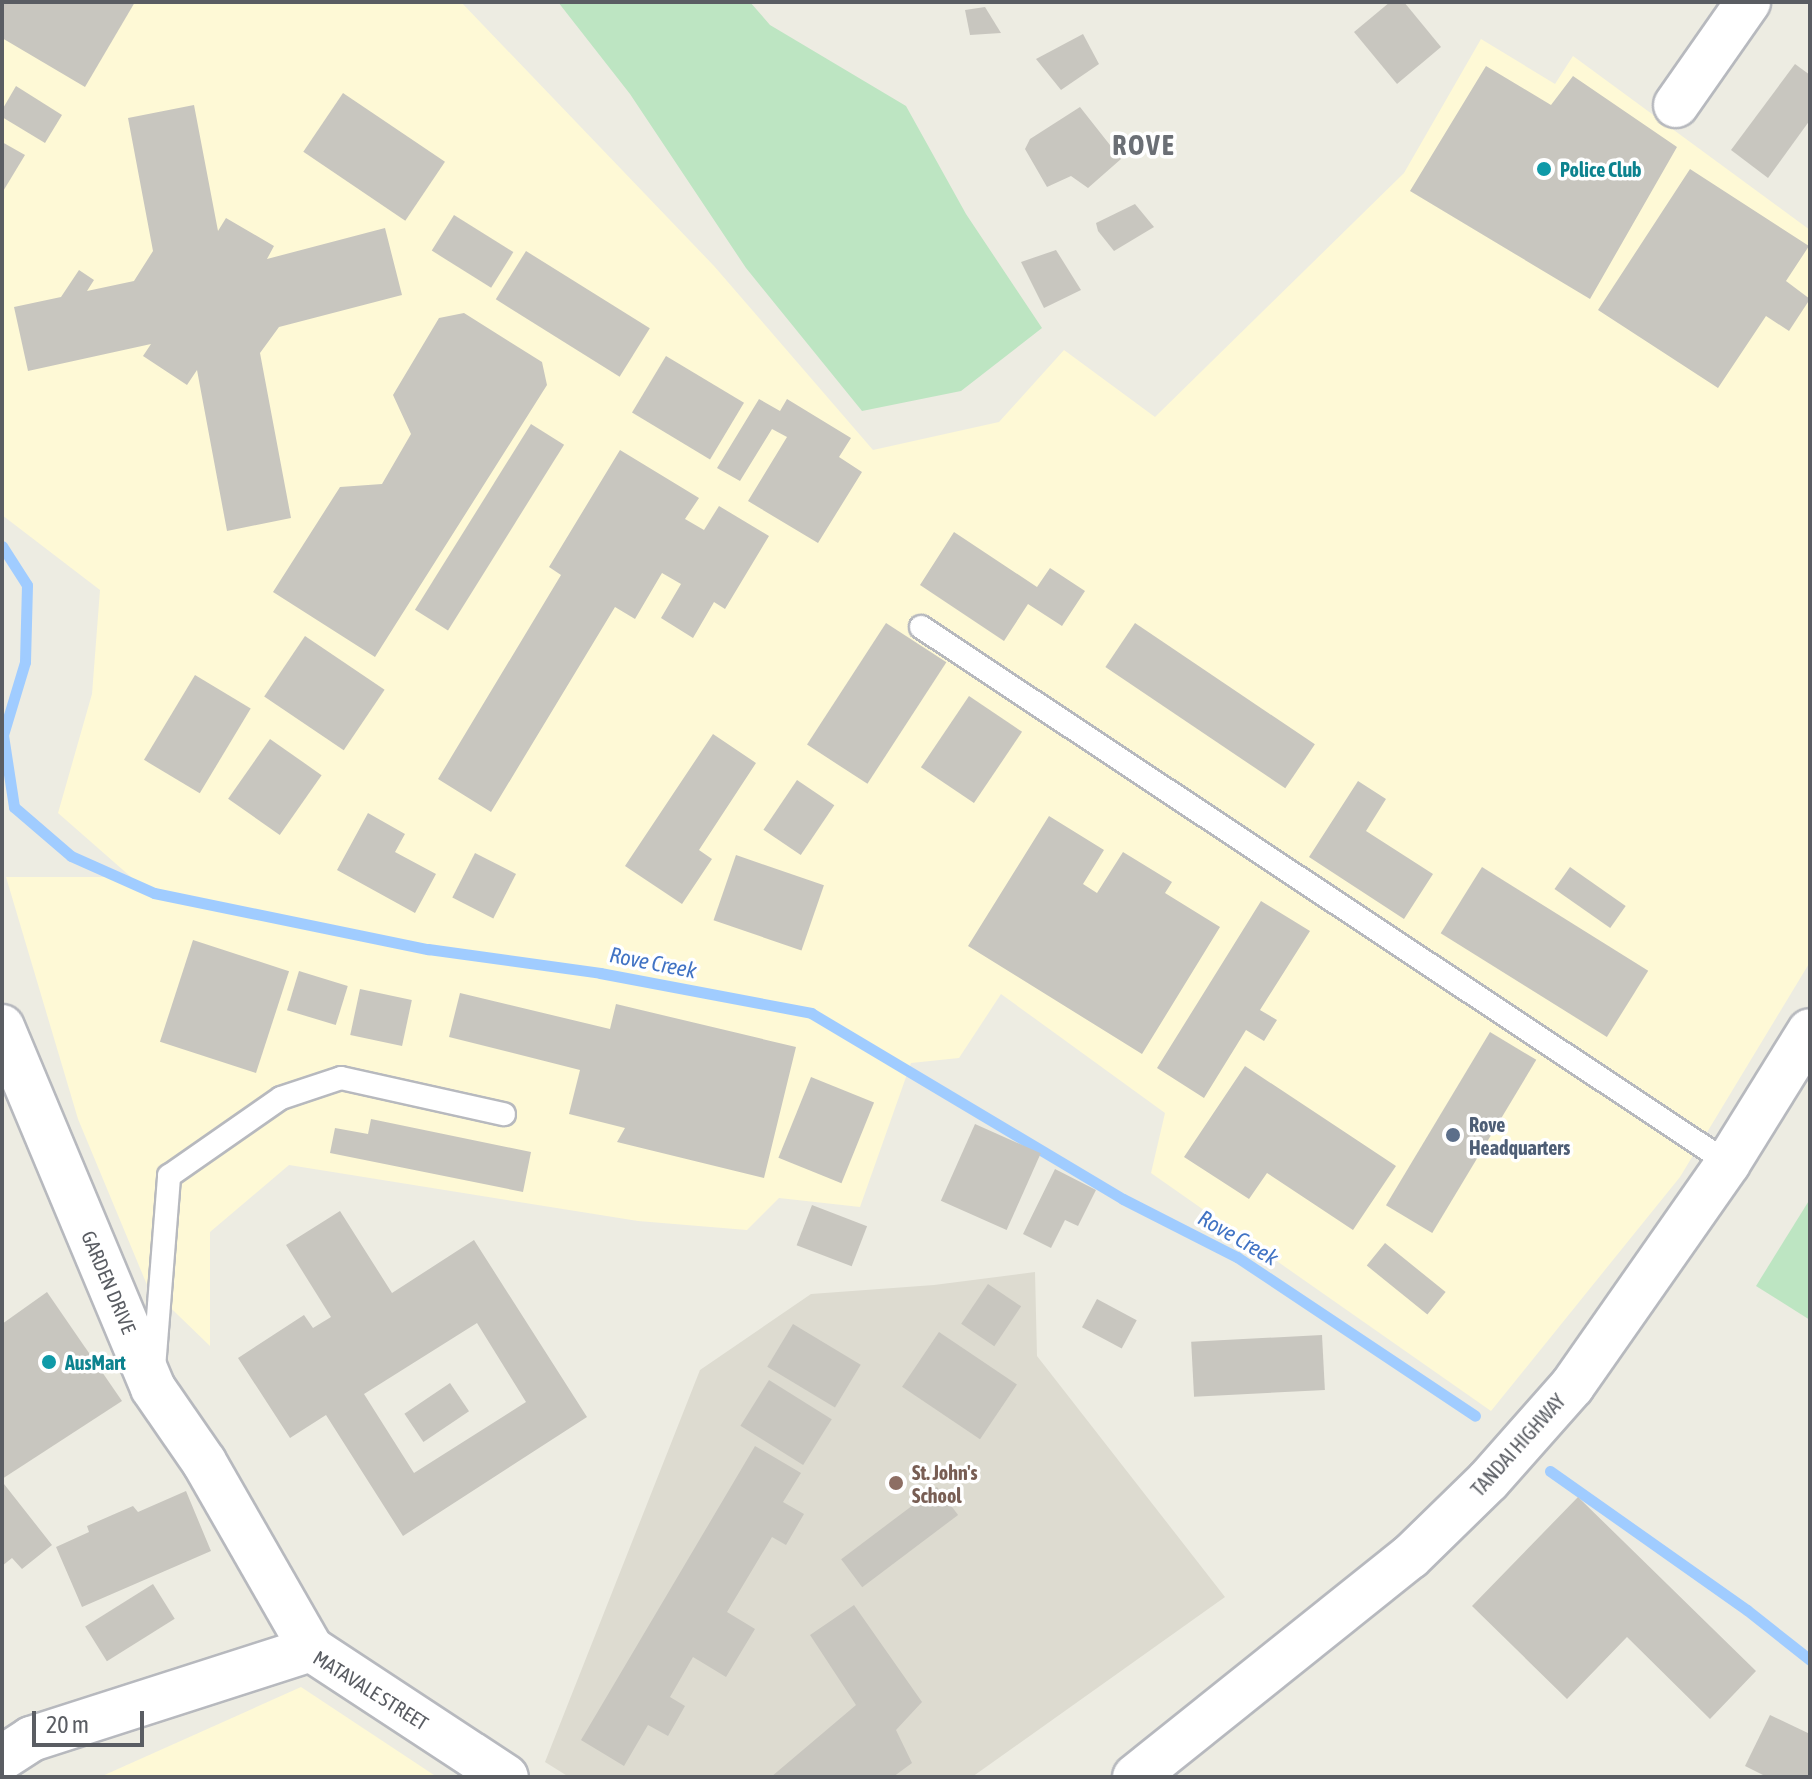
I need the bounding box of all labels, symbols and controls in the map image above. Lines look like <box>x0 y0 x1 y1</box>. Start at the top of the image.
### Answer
district label: ROVE <box>1112 128 1176 162</box>
place label: Police Club <box>1560 157 1642 181</box>
marker: Police Club <box>1535 160 1553 178</box>
water label: Rove Creek <box>607 942 699 984</box>
place label: Rove Headquarters <box>1469 1112 1570 1159</box>
marker: Rove Headquarters <box>1444 1126 1462 1144</box>
water label: Rove Creek <box>1193 1205 1283 1271</box>
street label: GARDEN DRIVE <box>77 1227 141 1337</box>
place label: AusMart <box>65 1350 126 1374</box>
marker: AusMart <box>40 1353 58 1371</box>
street label: TANDAI HIGHWAY <box>1466 1389 1570 1501</box>
place label: St. John's School <box>912 1460 978 1507</box>
marker: St. John's School <box>887 1474 905 1492</box>
street label: MATAVALE STREET <box>309 1645 433 1735</box>
scale bar <box>36 1695 148 1745</box>
text: 20 m <box>46 1711 89 1738</box>

